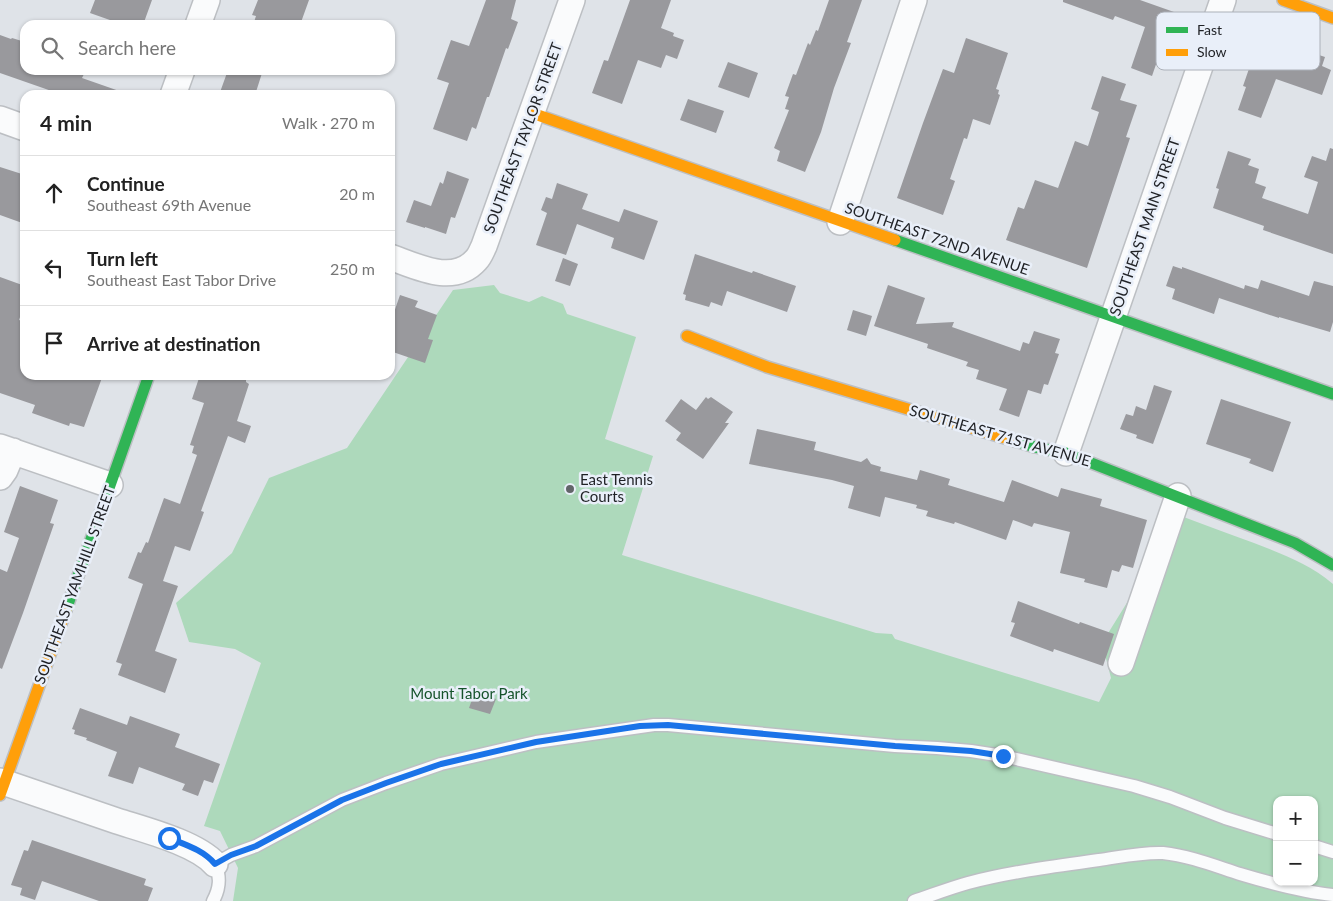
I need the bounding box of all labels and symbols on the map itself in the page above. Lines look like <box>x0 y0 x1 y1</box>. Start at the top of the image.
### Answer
legend <box>1156 12 1320 70</box>
text: Fast <box>1197 21 1222 38</box>
street label: SOUTHEAST TAYLOR STREET <box>479 40 565 235</box>
text: Slow <box>1197 43 1227 60</box>
street label: SOUTHEAST MAIN STREET <box>1105 135 1183 318</box>
street label: SOUTHEAST 72ND AVENUE <box>843 198 1032 278</box>
street label: SOUTHEAST 71ST AVENUE <box>908 401 1093 470</box>
place label: East Tennis Courts <box>580 470 653 505</box>
street label: SOUTHEAST YAMHILL STREET <box>30 483 118 686</box>
marker: East Tennis Courts <box>564 483 576 495</box>
park label: Mount Tabor Park <box>410 684 528 702</box>
route end <box>992 745 1015 768</box>
route start <box>158 827 181 850</box>

